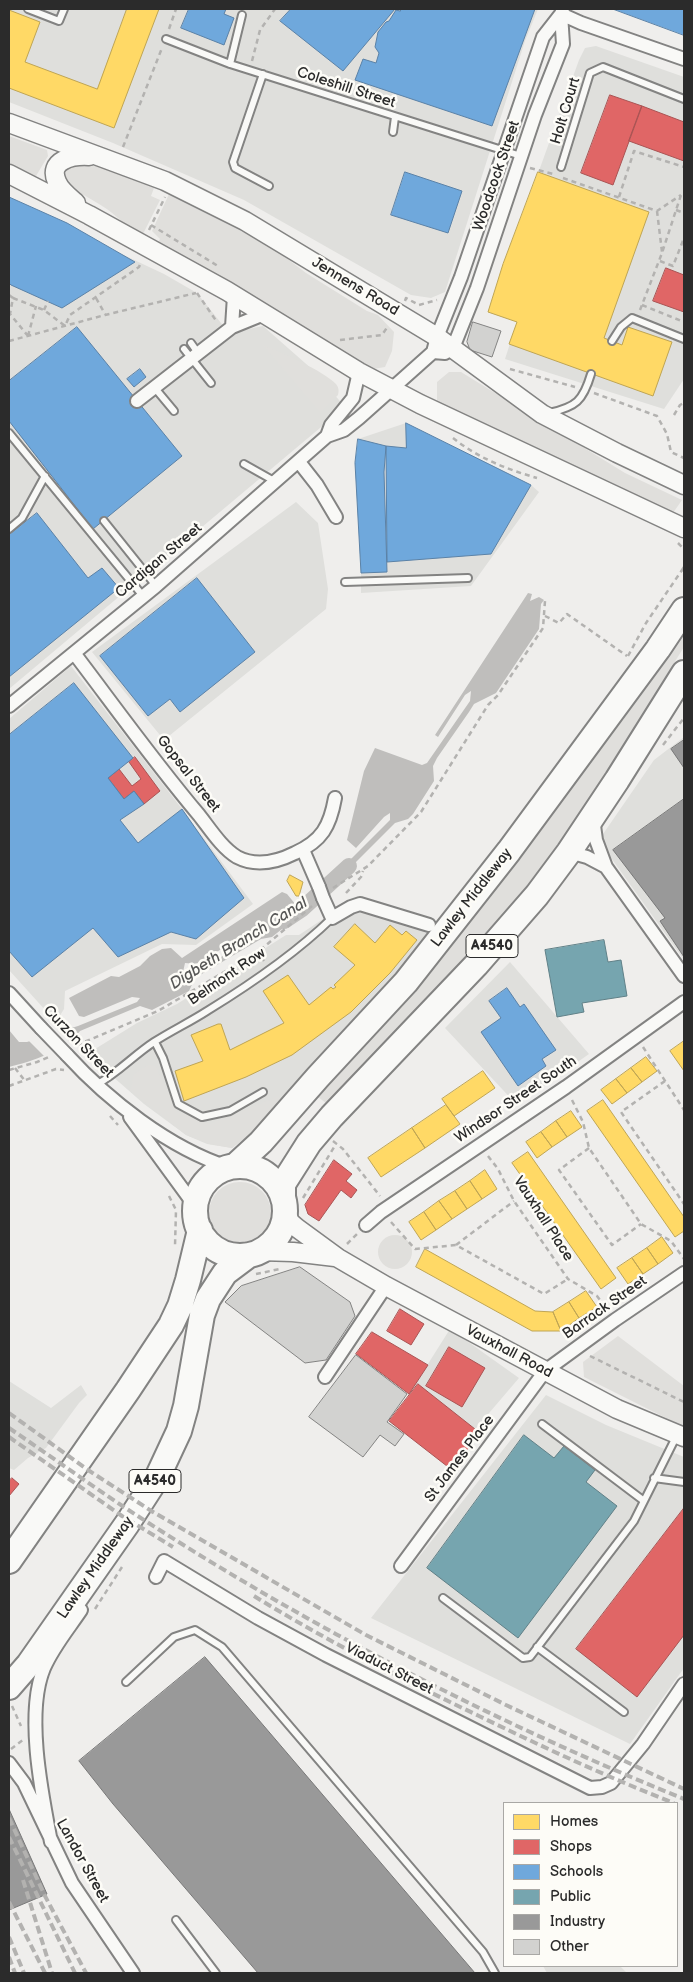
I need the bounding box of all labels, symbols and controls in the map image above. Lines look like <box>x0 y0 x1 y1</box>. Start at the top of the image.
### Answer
street label: Coleshill Street <box>294 64 398 112</box>
street label: Holt Court <box>547 75 585 147</box>
street label: Woodcock Street <box>470 118 524 234</box>
street label: Jennens Road <box>308 254 402 320</box>
street label: Cardigan Street <box>112 520 206 602</box>
street label: Gopsal Street <box>152 732 224 816</box>
street label: Lawley Middleway <box>428 845 516 951</box>
water label: Digbeth Branch Canal <box>167 894 311 994</box>
road number: A4540 <box>466 934 518 958</box>
street label: Belmont Row <box>185 944 269 1010</box>
street label: Curzon Street <box>39 1002 117 1082</box>
street label: Windsor Street South <box>452 1053 580 1147</box>
street label: Vauxhall Place <box>509 1173 577 1265</box>
street label: Barrack Street <box>560 1272 650 1344</box>
street label: Vauxhall Road <box>462 1322 556 1382</box>
street label: St James Place <box>421 1412 499 1506</box>
road number: A4540 <box>129 1470 181 1492</box>
street label: Lawley Middleway <box>54 1513 138 1623</box>
street label: Viaduct Street <box>342 1639 436 1699</box>
legend <box>503 1802 678 1967</box>
text: Homes <box>550 1812 598 1831</box>
street label: Landor Street <box>52 1816 112 1906</box>
text: Shops <box>550 1837 592 1856</box>
text: Schools <box>550 1862 603 1881</box>
text: Public <box>550 1887 591 1906</box>
text: Industry <box>550 1912 605 1931</box>
text: Other <box>550 1937 589 1956</box>

